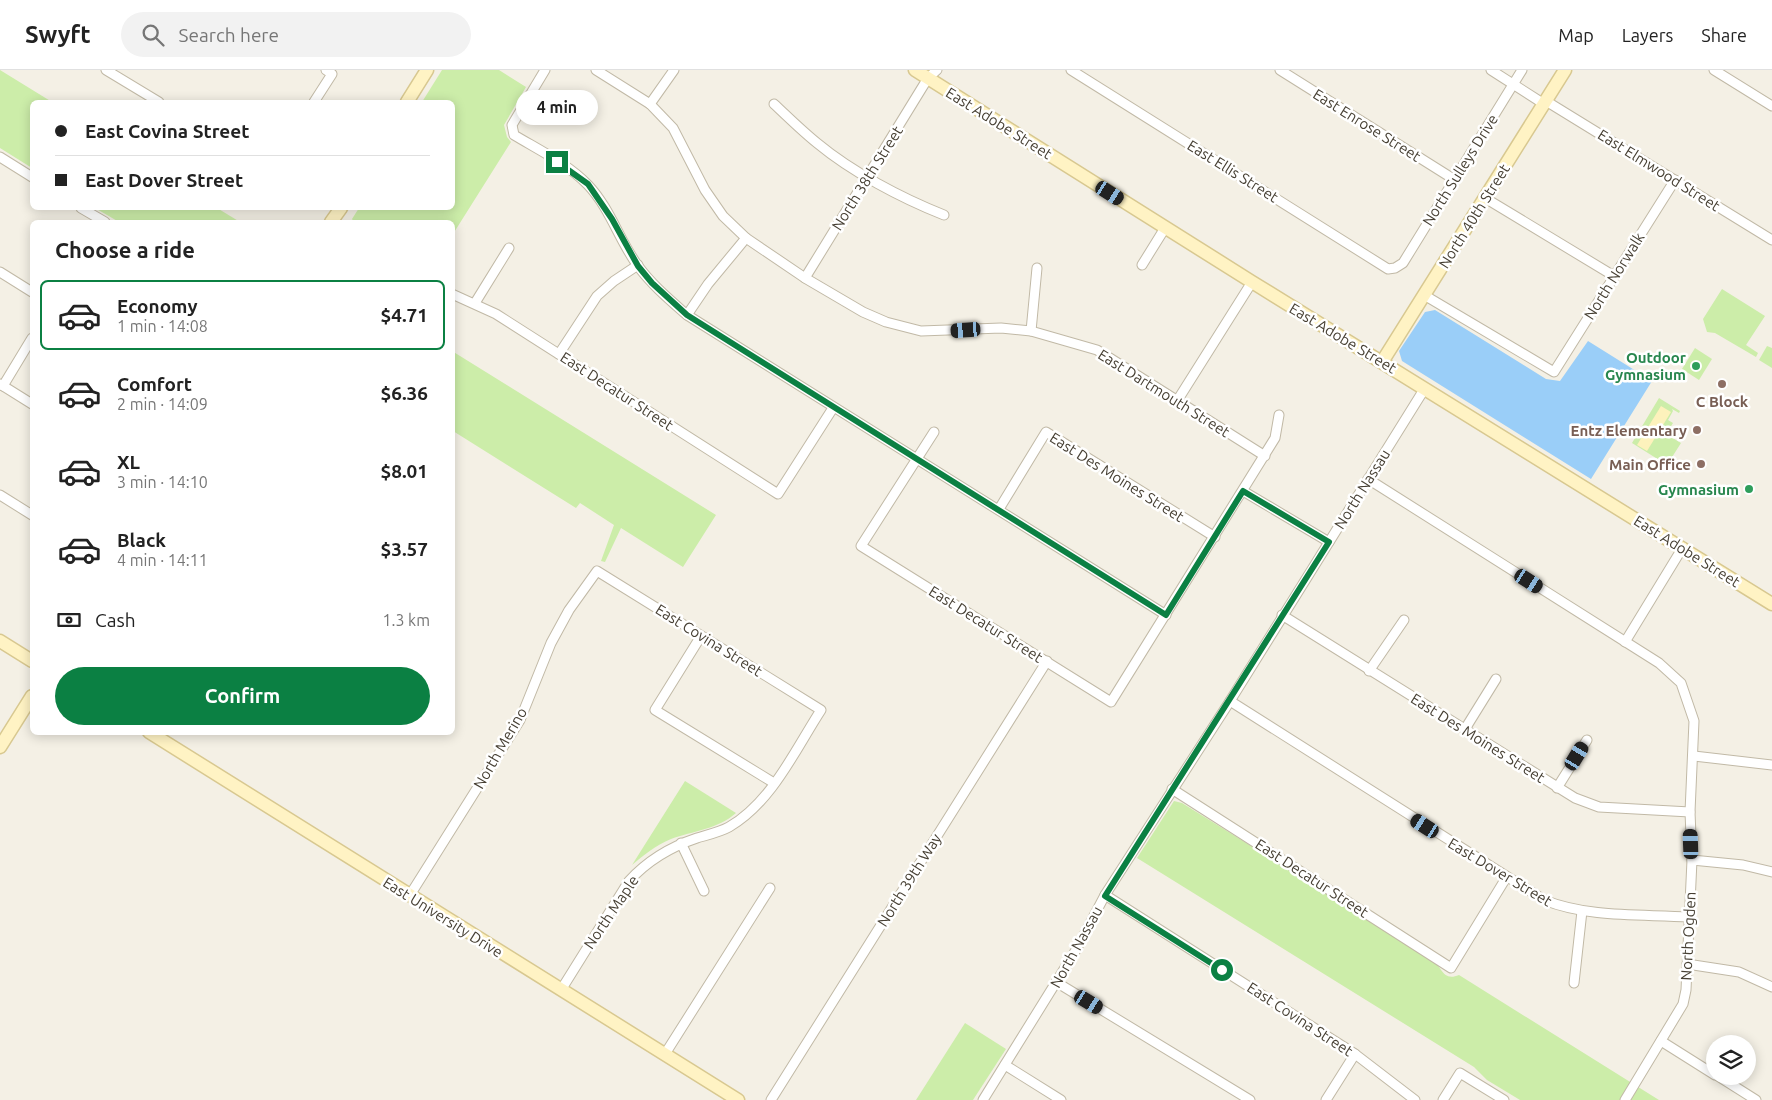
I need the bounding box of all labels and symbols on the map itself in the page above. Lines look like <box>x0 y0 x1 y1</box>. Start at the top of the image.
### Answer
street label: East Adobe Street <box>943 84 1055 162</box>
street label: East Enrose Street <box>1310 85 1424 165</box>
callout: 4 min <box>516 89 598 124</box>
street label: North Sulleys Drive <box>1419 111 1501 229</box>
street label: North 38th Street <box>828 123 906 233</box>
street label: East Elmwood Street <box>1595 126 1723 214</box>
street label: East Ellis Street <box>1185 136 1282 206</box>
route end <box>546 151 568 173</box>
street label: North 40th Street <box>1435 161 1513 271</box>
car <box>1093 179 1126 207</box>
street label: North Norwalk <box>1580 229 1648 323</box>
street label: East Adobe Street <box>1287 299 1400 377</box>
car <box>950 321 981 339</box>
street label: East Dartmouth Street <box>1095 346 1233 441</box>
street label: East Decatur Street <box>557 348 677 434</box>
place label: Outdoor Gymnasium <box>1605 349 1687 383</box>
marker: Outdoor Gymnasium <box>1690 360 1702 372</box>
marker: C Block <box>1716 378 1728 390</box>
place label: C Block <box>1696 393 1749 410</box>
place label: Entz Elementary <box>1571 422 1687 439</box>
marker: Entz Elementary <box>1691 424 1703 436</box>
street label: East Des Moines Street <box>1047 429 1187 525</box>
street label: North Nassau <box>1331 446 1393 532</box>
place label: Main Office <box>1609 456 1691 473</box>
marker: Main Office <box>1695 458 1707 470</box>
place label: Gymnasium <box>1658 481 1739 498</box>
marker: Gymnasium <box>1743 483 1755 495</box>
street label: East Adobe Street <box>1631 512 1743 590</box>
car <box>1512 567 1545 595</box>
street label: East Decatur Street <box>926 582 1046 666</box>
street label: East Covina Street <box>653 600 766 680</box>
street label: East Des Moines Street <box>1408 690 1548 786</box>
street label: North Merino <box>470 704 530 792</box>
car <box>1562 739 1591 773</box>
car <box>1408 812 1441 840</box>
car <box>1682 829 1699 859</box>
street label: North 39th Way <box>874 830 944 930</box>
street label: East Dover Street <box>1445 834 1555 910</box>
street label: East Decatur Street <box>1252 835 1372 921</box>
street label: North Maple <box>580 872 642 952</box>
street label: East University Drive <box>380 873 506 961</box>
street label: North Ogden <box>1677 891 1699 981</box>
street label: North Nassau <box>1047 903 1105 991</box>
route start <box>1211 959 1233 981</box>
street label: East Covina Street <box>1244 979 1356 1060</box>
car <box>1072 988 1105 1016</box>

